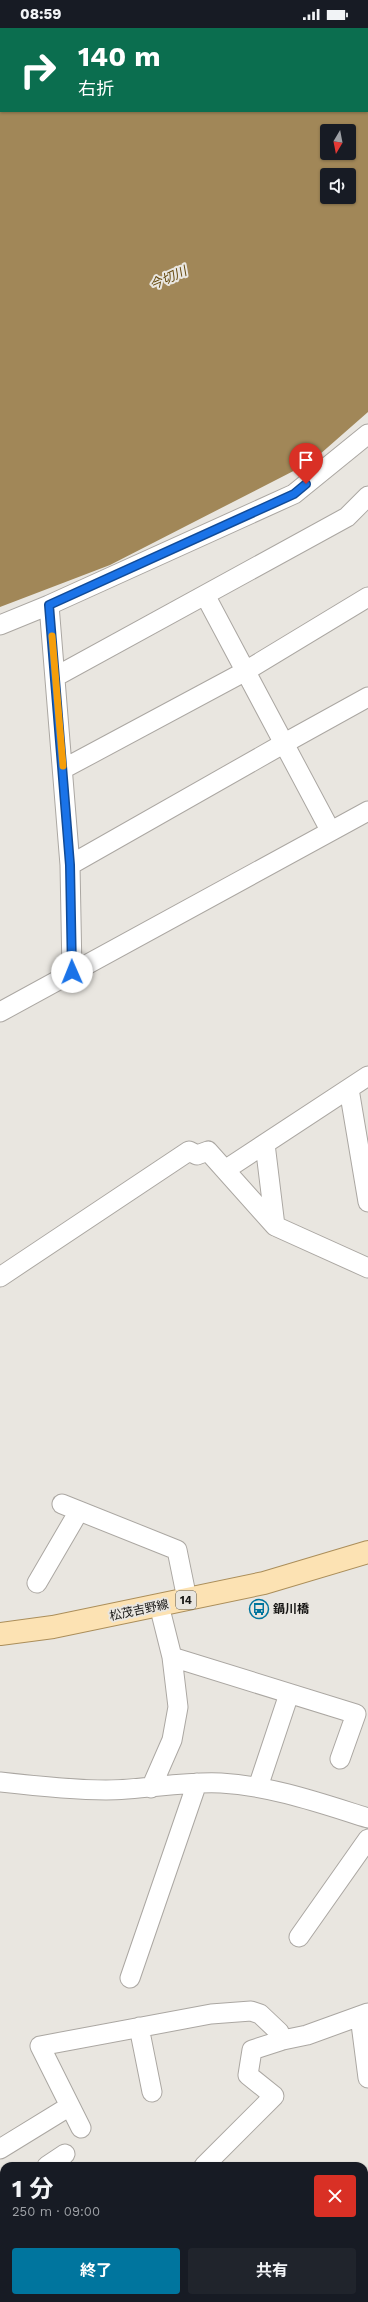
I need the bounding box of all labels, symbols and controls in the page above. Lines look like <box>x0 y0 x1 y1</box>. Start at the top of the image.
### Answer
text: 08:59 <box>20 5 62 23</box>
text: 140 m <box>78 40 161 73</box>
icon: right <box>12 44 64 96</box>
text: 右折 <box>78 78 114 99</box>
north arrow <box>320 124 356 160</box>
map controls <box>320 124 356 204</box>
button: sound <box>320 168 356 204</box>
water label: 今切川 <box>147 262 191 293</box>
pin <box>289 443 323 484</box>
icon: arrive <box>295 449 317 471</box>
position arrow <box>51 951 93 993</box>
road number: 14 <box>176 1591 196 1609</box>
street label: 松茂吉野線 <box>108 1597 170 1623</box>
bus stop icon: 鍋川橋 <box>248 1598 270 1620</box>
place label: 鍋川橋 <box>273 1602 310 1616</box>
text: 1 分 <box>12 2175 53 2203</box>
button: close <box>314 2175 356 2217</box>
text: 250 m · 09:00 <box>12 2204 100 2219</box>
button: 終了 <box>12 2248 180 2294</box>
button: 共有 <box>188 2248 356 2294</box>

